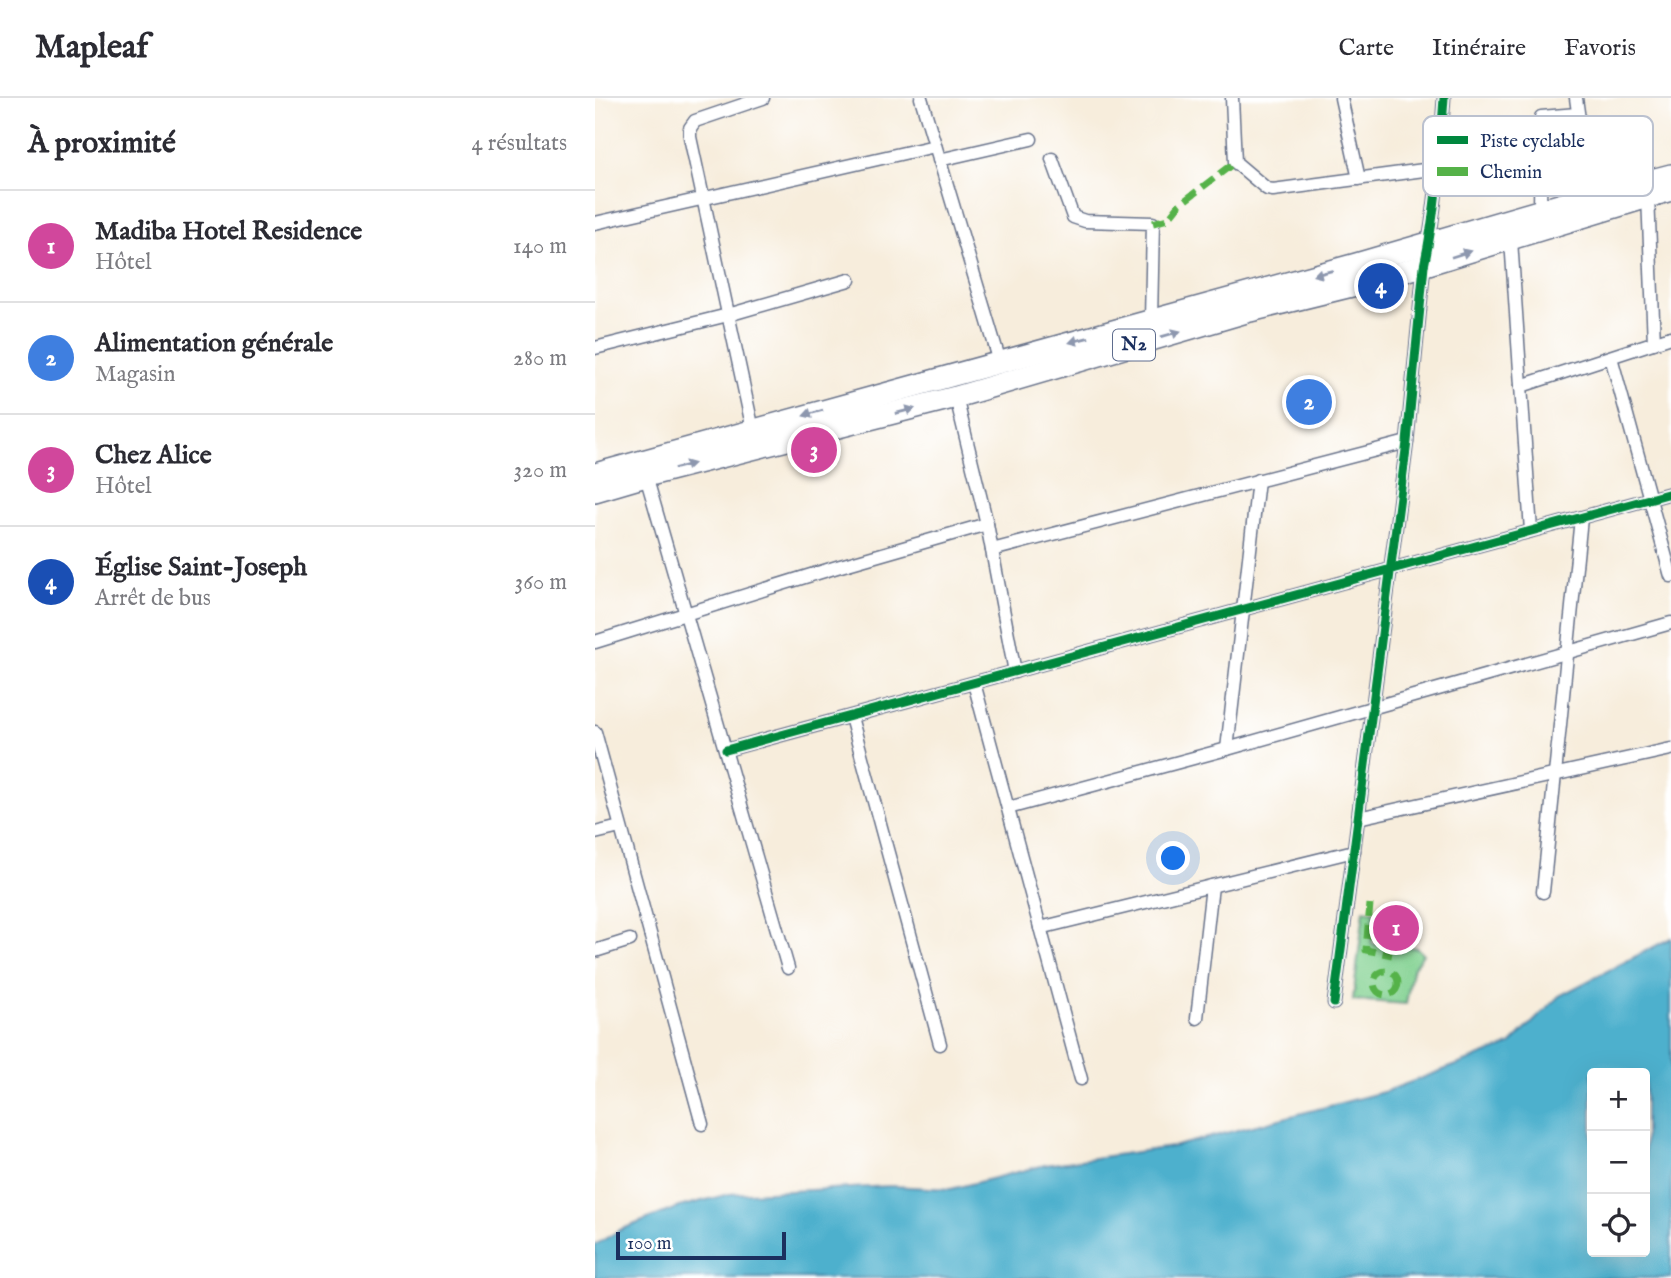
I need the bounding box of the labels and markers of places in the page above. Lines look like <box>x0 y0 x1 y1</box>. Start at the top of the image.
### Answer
pin: 4 <box>1358 260 1404 312</box>
pin: 2 <box>1286 376 1332 428</box>
pin: 3 <box>791 424 837 476</box>
pin: 1 <box>1373 902 1419 954</box>

